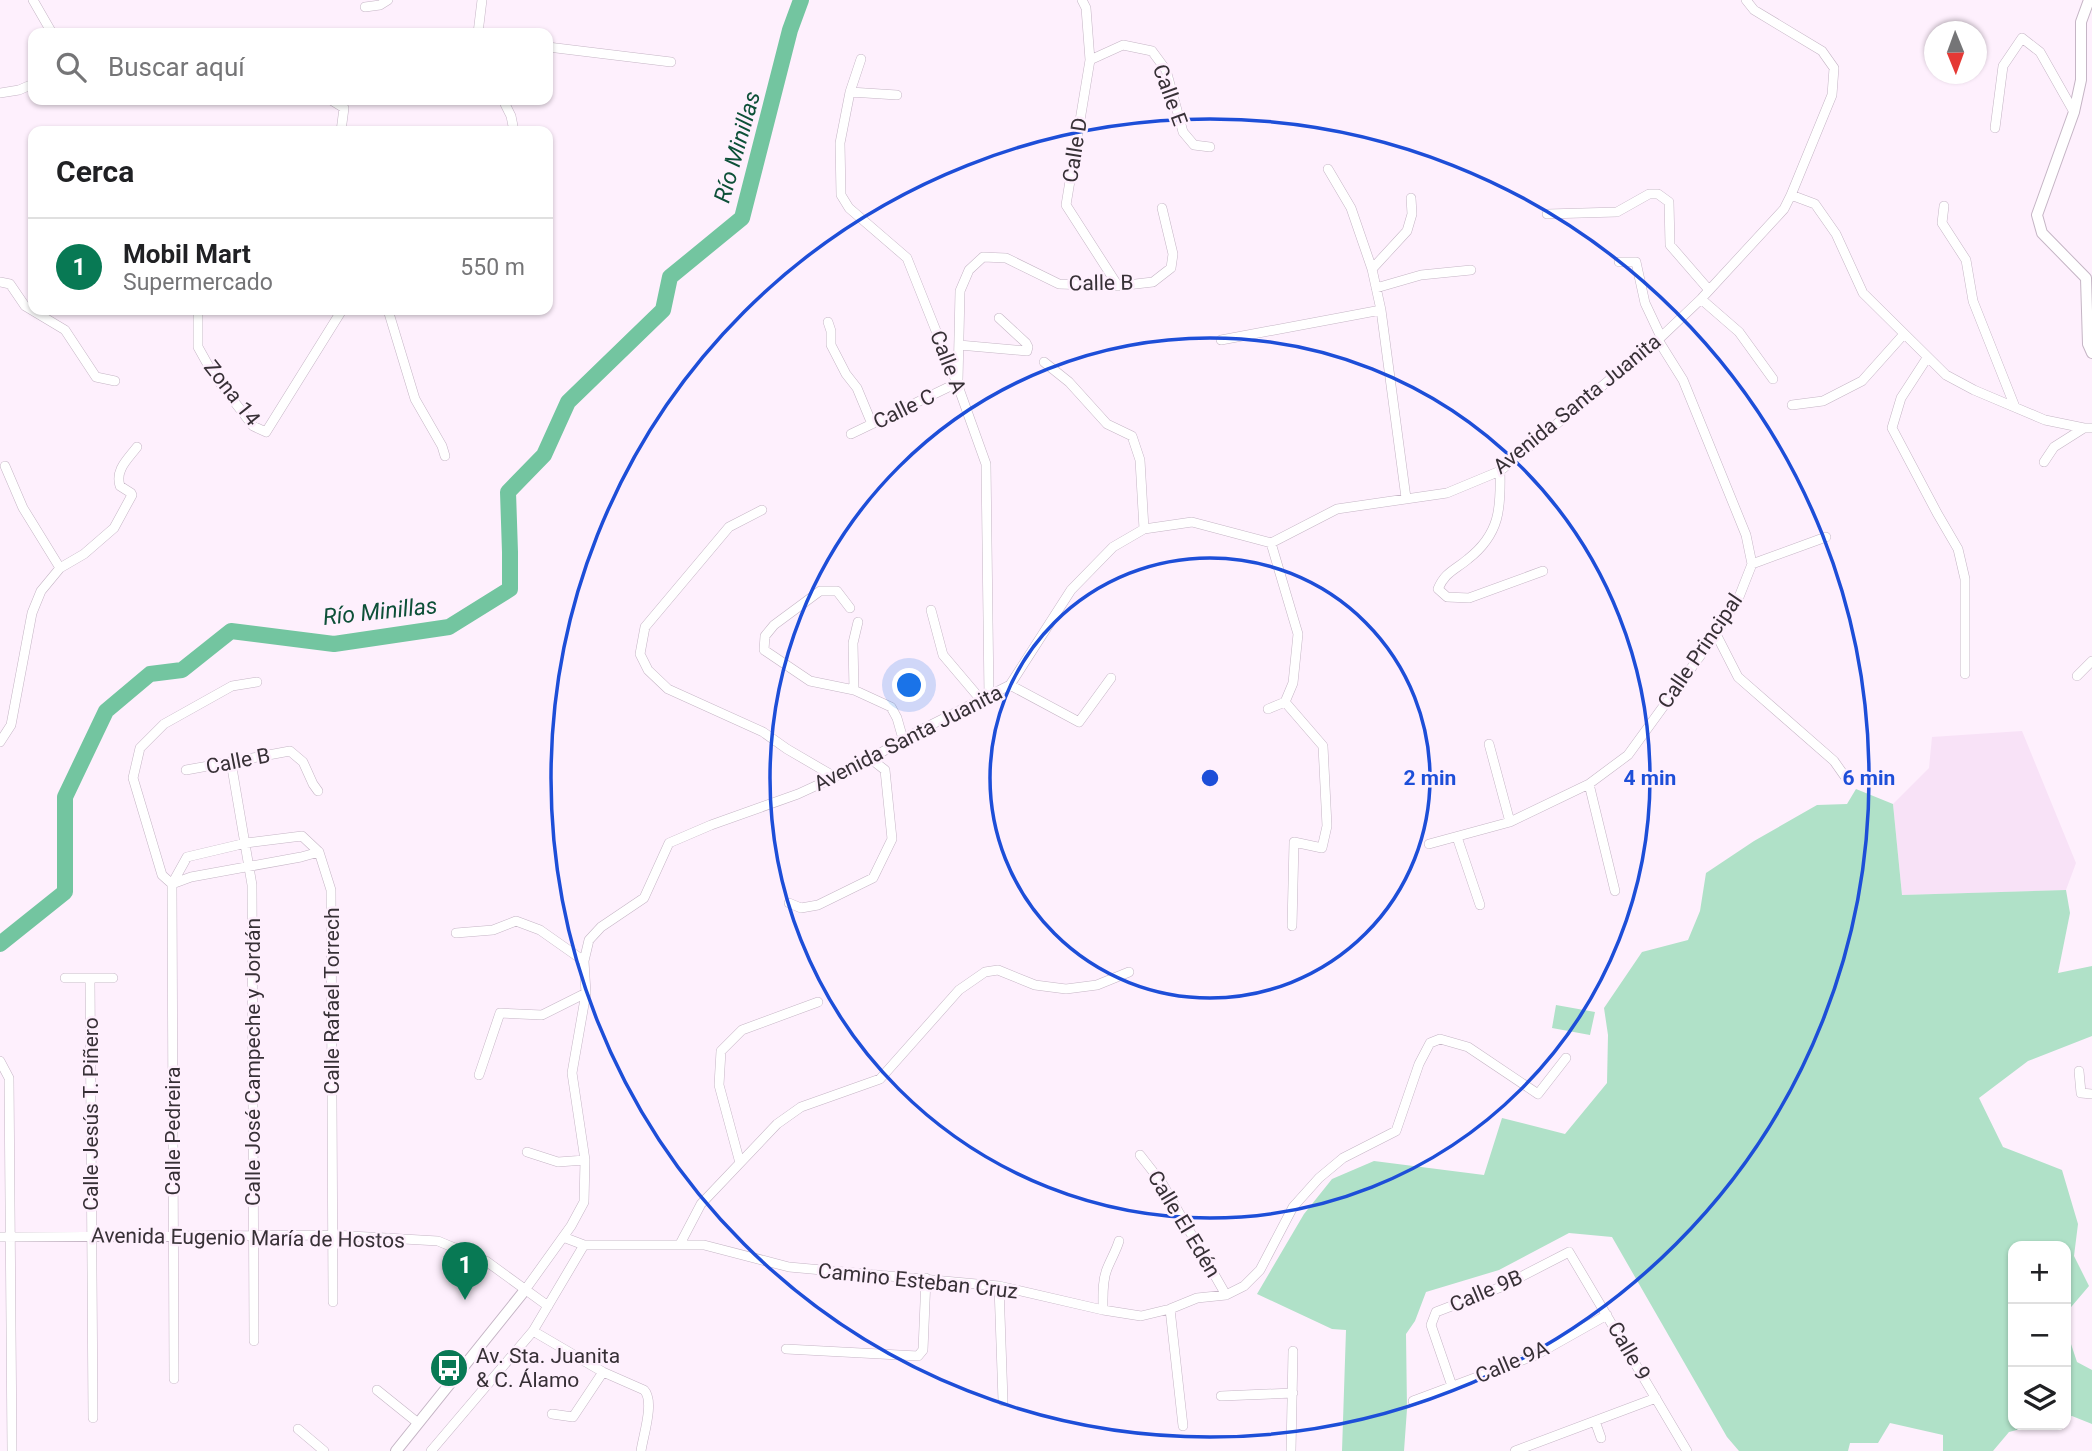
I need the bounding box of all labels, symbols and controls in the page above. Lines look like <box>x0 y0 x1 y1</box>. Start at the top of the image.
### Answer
north arrow <box>1924 21 1987 84</box>
search box <box>28 28 553 105</box>
icon: search <box>52 48 90 86</box>
text: Buscar aquí <box>108 52 245 82</box>
street label: Calle E <box>1148 61 1192 129</box>
water label: Río Minillas <box>709 88 766 206</box>
street label: Calle D <box>1058 116 1092 184</box>
text: Cerca <box>56 154 134 189</box>
text: Mobil Mart <box>123 239 251 269</box>
text: 1 <box>72 254 86 281</box>
text: 550 m <box>460 254 525 281</box>
text: Supermercado <box>123 269 273 296</box>
street label: Calle B <box>1068 270 1134 296</box>
street label: Calle A <box>925 327 971 397</box>
street label: Avenida Santa Juanita <box>1489 329 1665 479</box>
street label: Zona 14 <box>199 356 265 431</box>
street label: Calle C <box>869 384 939 434</box>
street label: Calle Principal <box>1653 589 1747 713</box>
water label: Río Minillas <box>322 592 439 631</box>
your location <box>892 668 926 702</box>
street label: Avenida Santa Juanita <box>810 680 1006 796</box>
street label: Calle B <box>204 743 272 779</box>
centre of rings <box>1198 766 1222 790</box>
text: 2 min <box>1404 766 1456 790</box>
text: 4 min <box>1624 766 1676 790</box>
text: 6 min <box>1843 766 1895 790</box>
street label: Calle Rafael Torrech <box>320 907 344 1095</box>
street label: Calle José Campeche y Jordán <box>241 918 265 1206</box>
street label: Calle Jesús T. Piñero <box>79 1017 103 1211</box>
street label: Calle Pedreira <box>161 1066 185 1196</box>
street label: Calle El Edén <box>1143 1166 1225 1282</box>
street label: Avenida Eugenio María de Hostos <box>91 1223 405 1253</box>
map controls <box>2008 1241 2071 1430</box>
button: + <box>2008 1241 2071 1304</box>
pin: 1 <box>442 1242 488 1300</box>
street label: Camino Esteban Cruz <box>817 1259 1019 1303</box>
street label: Calle 9B <box>1446 1265 1526 1317</box>
button: − <box>2008 1304 2071 1367</box>
street label: Calle 9 <box>1603 1318 1655 1384</box>
street label: Calle 9A <box>1472 1336 1552 1388</box>
place label: Av. Sta. Juanita & C. Álamo <box>476 1344 620 1392</box>
bus stop icon: Av. Sta. Juanita & C. Álamo <box>428 1347 470 1389</box>
button: layers <box>2008 1367 2071 1430</box>

